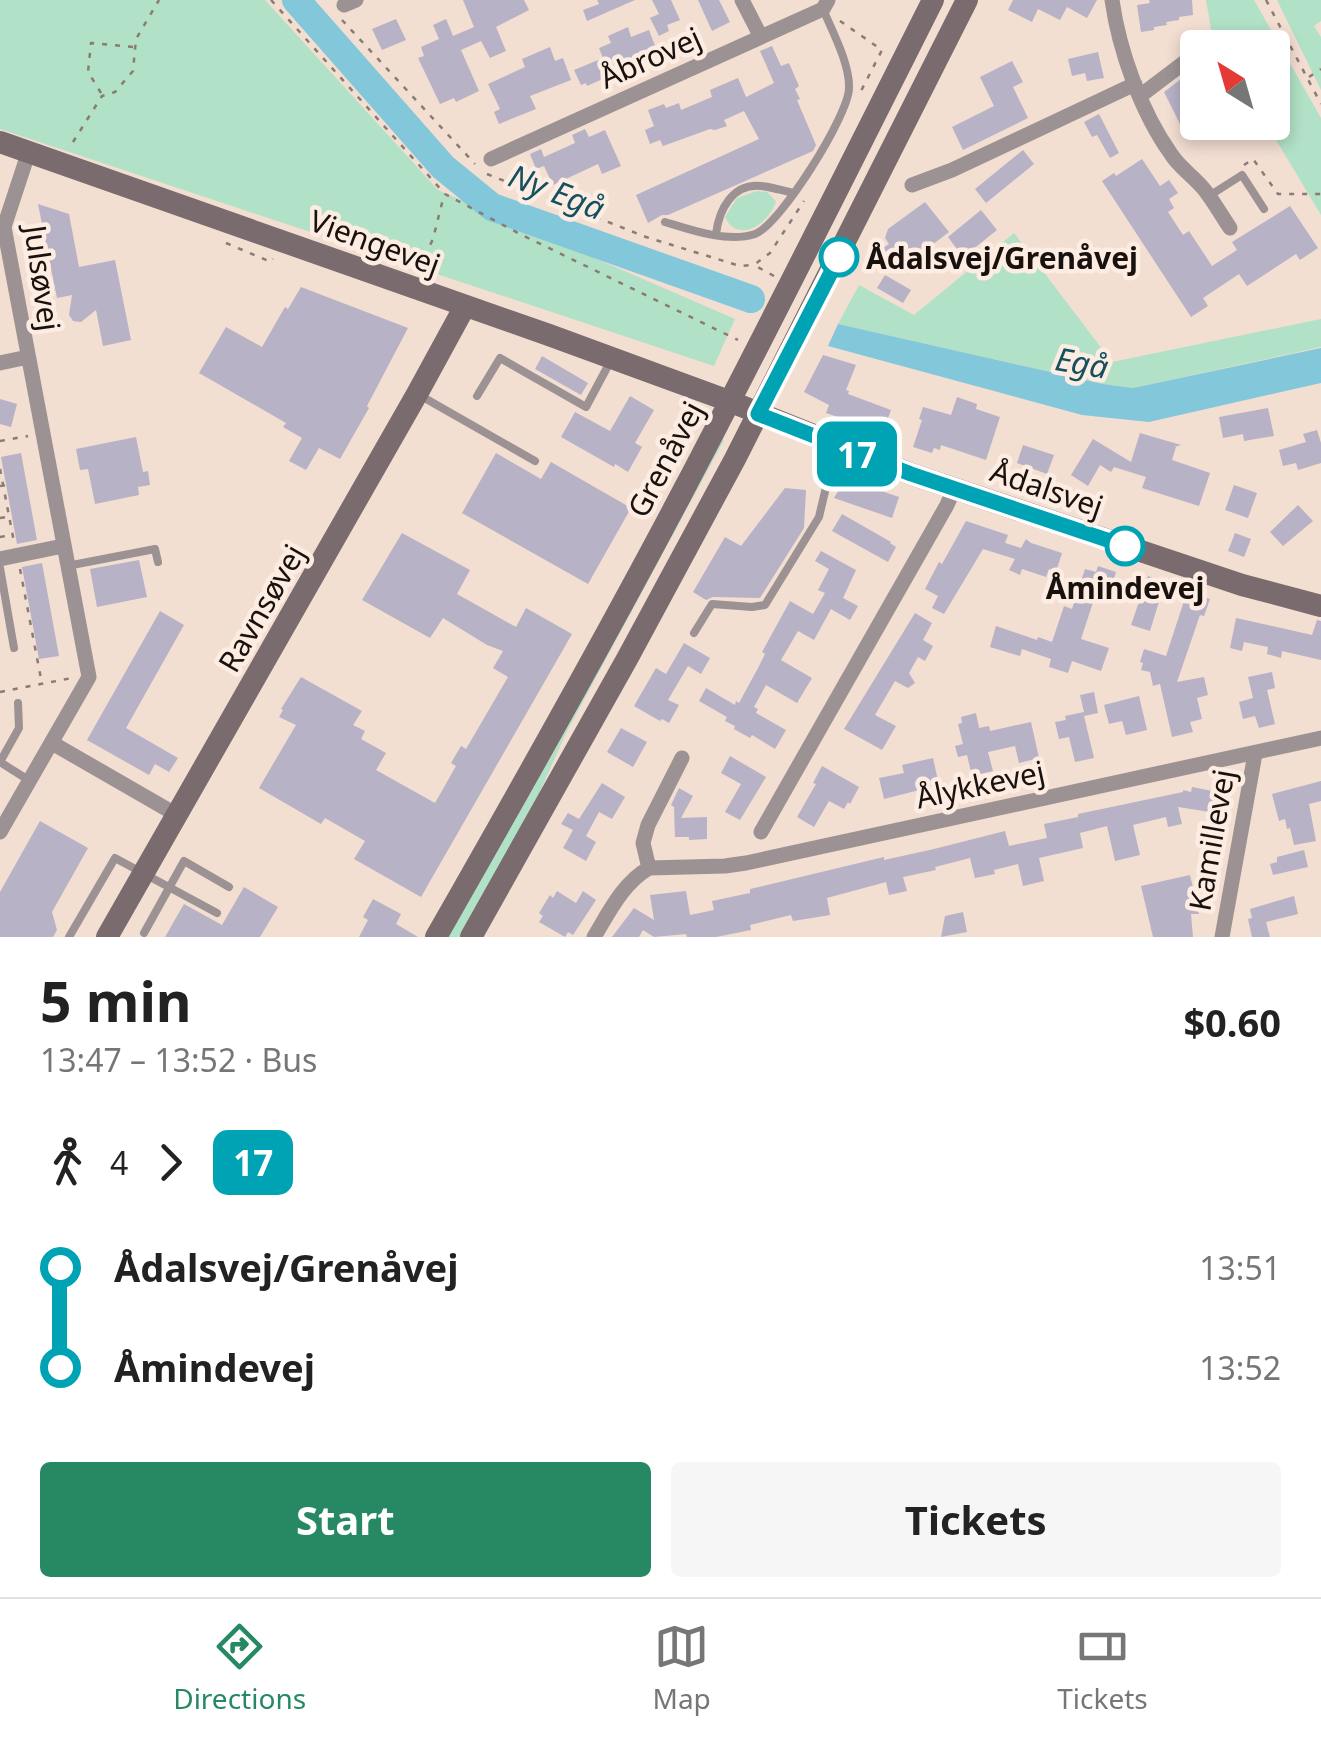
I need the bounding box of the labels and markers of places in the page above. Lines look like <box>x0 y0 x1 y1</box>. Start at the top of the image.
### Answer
place label: Ådalsvej/Grenåvej <box>866 237 1138 278</box>
marker: Ådalsvej/Grenåvej <box>820 238 858 276</box>
marker: Åmindevej <box>1106 527 1144 565</box>
place label: Åmindevej <box>1046 567 1204 608</box>

